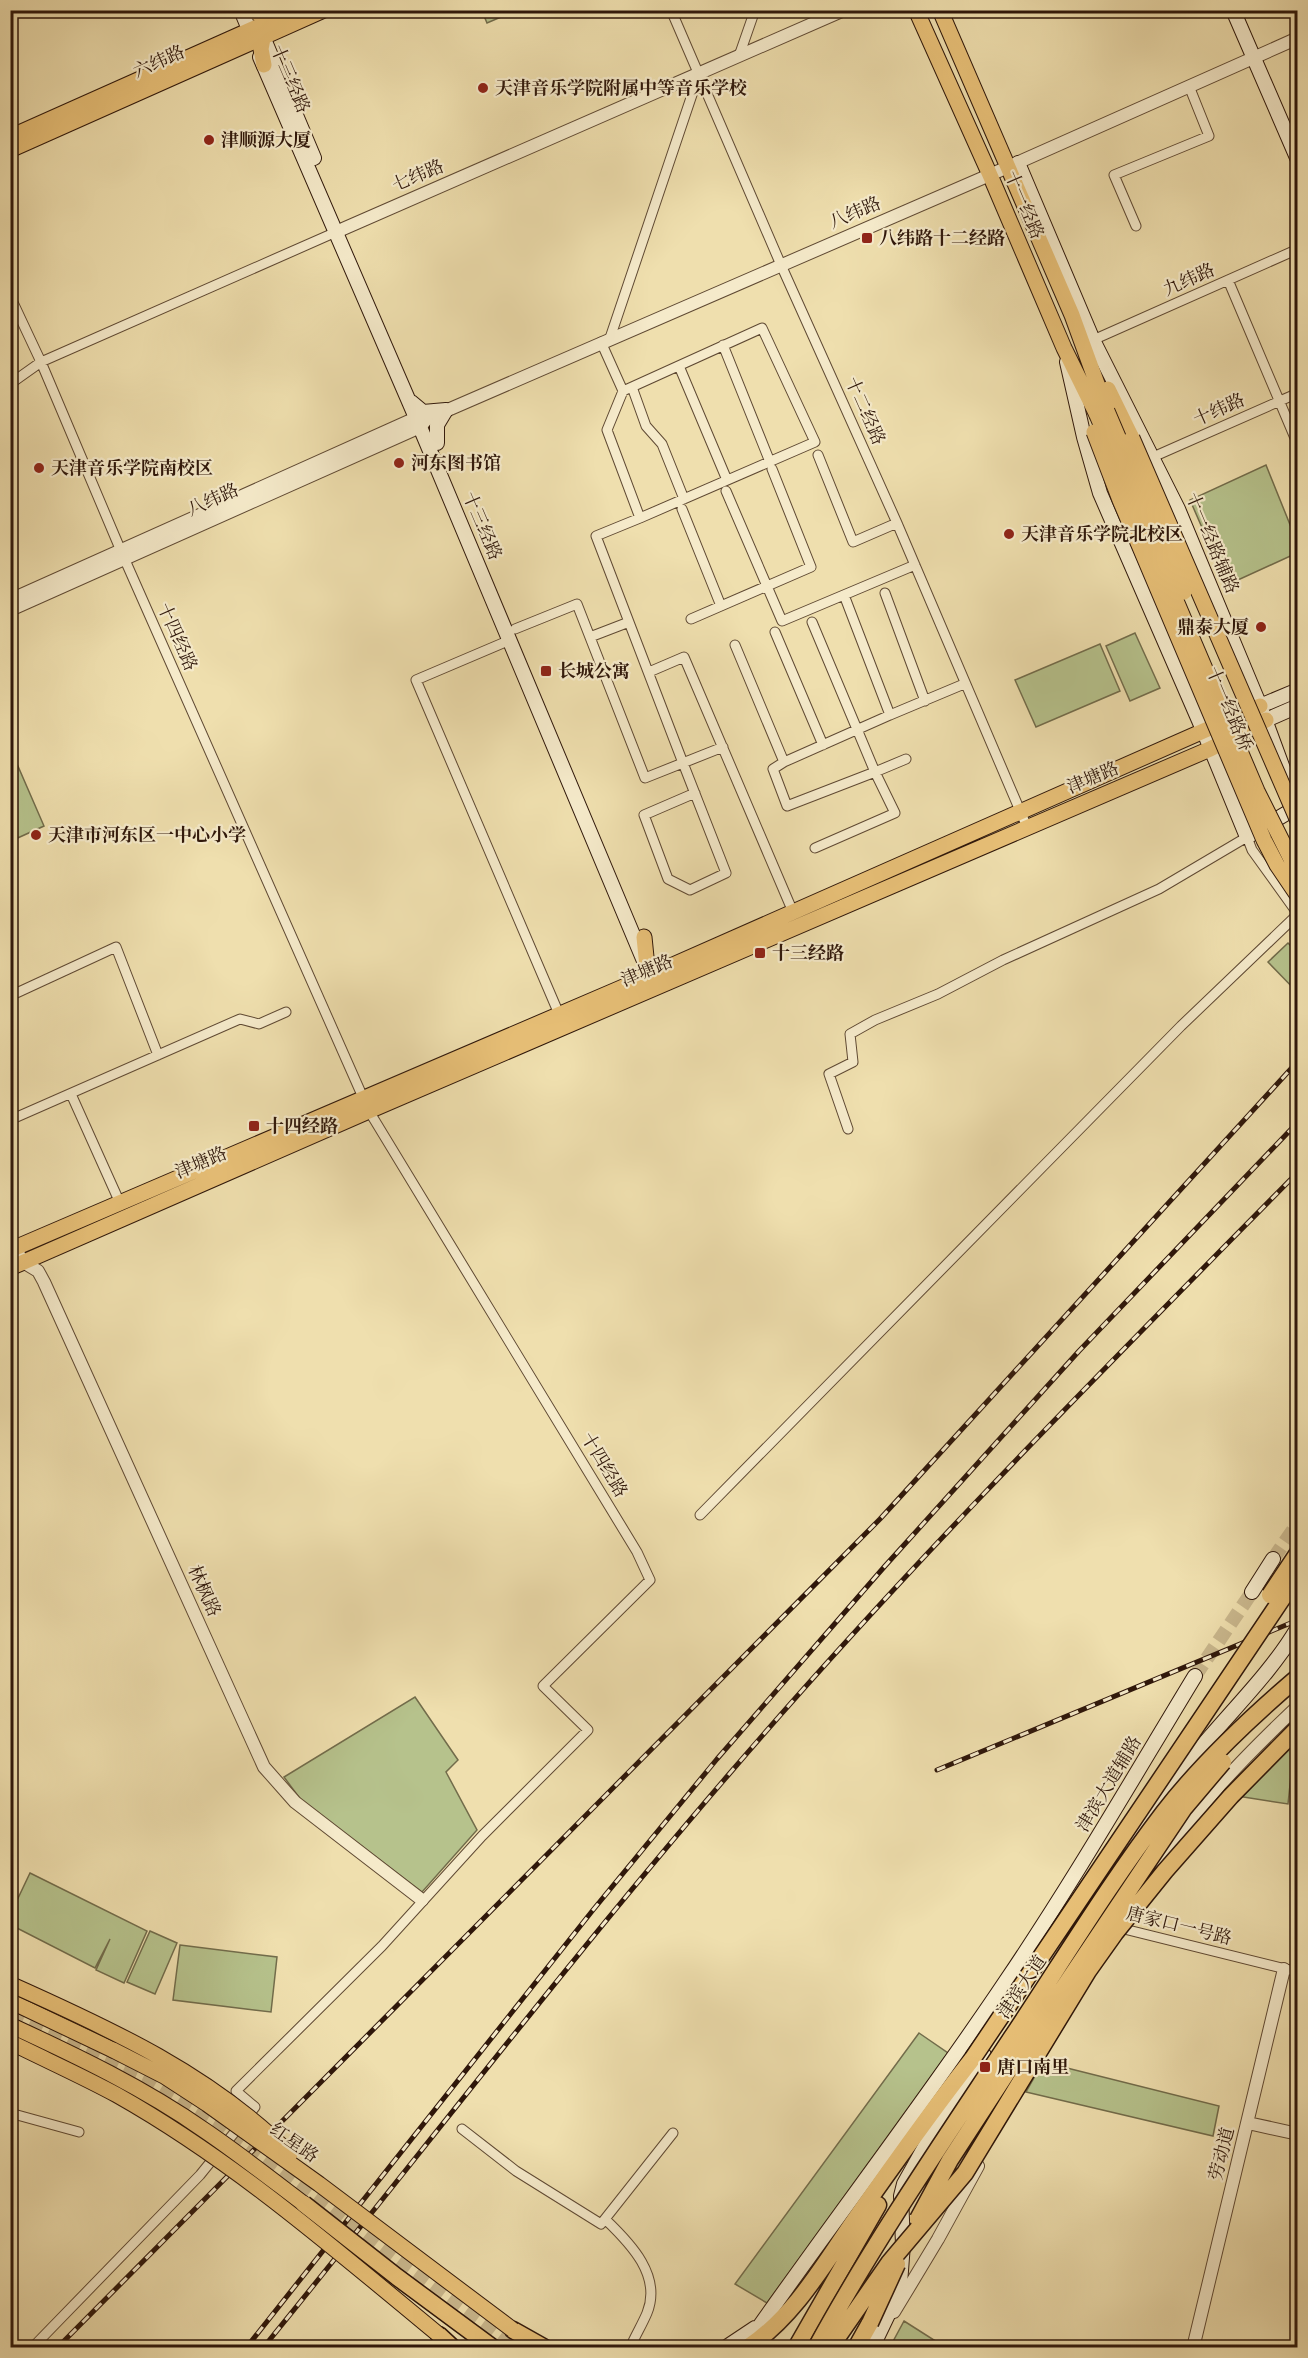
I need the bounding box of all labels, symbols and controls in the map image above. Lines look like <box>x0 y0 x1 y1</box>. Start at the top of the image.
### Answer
street label: 六纬路 <box>129 40 189 84</box>
street label: 十三经路 <box>264 41 316 117</box>
place label: 天津音乐学院附属中等音乐学校 <box>495 76 747 101</box>
marker: 天津音乐学院附属中等音乐学校 <box>476 81 490 95</box>
place label: 津顺源大厦 <box>221 128 311 153</box>
marker: 津顺源大厦 <box>202 133 216 147</box>
street label: 七纬路 <box>388 154 448 198</box>
street label: 十一经路 <box>998 167 1050 243</box>
street label: 八纬路 <box>825 191 885 235</box>
place label: 八纬路十二经路 <box>879 226 1005 251</box>
marker: 八纬路十二经路 <box>860 231 874 245</box>
street label: 九纬路 <box>1159 258 1219 302</box>
street label: 十二经路 <box>839 373 891 449</box>
street label: 十纬路 <box>1189 388 1249 432</box>
place label: 河东图书馆 <box>411 451 501 476</box>
place label: 天津音乐学院南校区 <box>51 456 213 481</box>
marker: 河东图书馆 <box>392 456 406 470</box>
marker: 天津音乐学院南校区 <box>32 461 46 475</box>
street label: 八纬路 <box>183 478 243 522</box>
street label: 十三经路 <box>456 488 508 564</box>
street label: 十一经路辅路 <box>1179 488 1245 598</box>
place label: 天津音乐学院北校区 <box>1021 522 1183 547</box>
marker: 天津音乐学院北校区 <box>1002 527 1016 541</box>
street label: 十四经路 <box>151 599 203 675</box>
place label: 鼎泰大厦 <box>1177 615 1249 640</box>
marker: 鼎泰大厦 <box>1254 620 1268 634</box>
place label: 长城公寓 <box>558 659 630 684</box>
street label: 十一经路桥 <box>1200 663 1258 755</box>
marker: 长城公寓 <box>539 664 553 678</box>
street label: 津塘路 <box>1063 756 1123 800</box>
place label: 天津市河东区一中心小学 <box>48 823 246 848</box>
marker: 天津市河东区一中心小学 <box>29 828 43 842</box>
place label: 十三经路 <box>772 941 844 966</box>
marker: 十三经路 <box>753 946 767 960</box>
street label: 津塘路 <box>617 949 677 993</box>
place label: 十四经路 <box>266 1114 338 1139</box>
marker: 十四经路 <box>247 1119 261 1133</box>
street label: 津塘路 <box>171 1141 231 1185</box>
street label: 十四经路 <box>575 1428 633 1502</box>
street label: 林枫路 <box>182 1561 226 1621</box>
street label: 津滨大道辅路 <box>1070 1731 1148 1837</box>
street label: 唐家口一号路 <box>1124 1901 1234 1951</box>
street label: 津滨大道 <box>992 1950 1052 2024</box>
place label: 唐口南里 <box>997 2055 1069 2080</box>
marker: 唐口南里 <box>978 2060 992 2074</box>
street label: 红星路 <box>265 2117 323 2169</box>
street label: 劳动道 <box>1203 2125 1241 2183</box>

